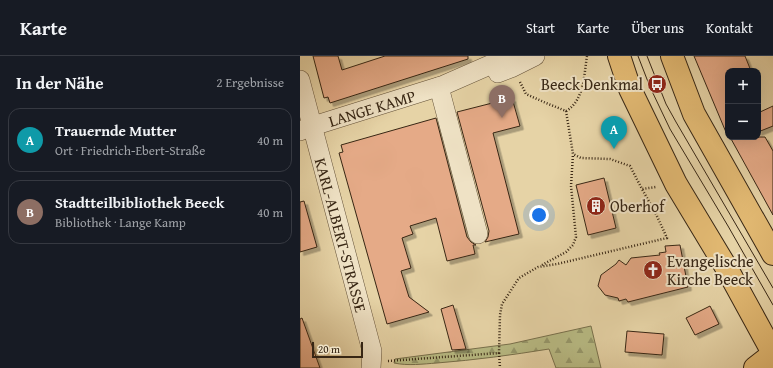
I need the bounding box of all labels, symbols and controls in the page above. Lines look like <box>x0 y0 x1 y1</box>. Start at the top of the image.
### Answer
text: Karte <box>20 14 67 42</box>
text: Start <box>526 18 555 38</box>
text: Karte <box>577 18 609 38</box>
text: Über uns <box>631 18 684 38</box>
text: Kontakt <box>706 18 753 38</box>
map controls <box>725 68 761 140</box>
button: + <box>725 68 761 104</box>
text: In der Nähe <box>16 70 104 95</box>
place label: Beeck Denkmal <box>541 72 644 96</box>
text: 2 Ergebnisse <box>216 73 284 92</box>
bus stop icon: Beeck Denkmal <box>646 73 668 95</box>
street label: LANGE KAMP <box>326 83 418 133</box>
pin: B <box>489 85 515 118</box>
button: − <box>725 104 761 140</box>
pin: A <box>601 116 627 149</box>
text: Trauernde Mutter <box>55 120 176 141</box>
text: A <box>26 131 34 150</box>
text: 40 m <box>257 131 283 150</box>
text: Ort · Friedrich-Ebert-Straße <box>55 141 205 160</box>
street label: KARL-ALBERT-STRASSE <box>309 155 373 315</box>
text: Stadtteilbibliothek Beeck <box>55 192 224 213</box>
place label: Oberhof <box>610 194 666 218</box>
building icon: Oberhof <box>585 195 607 217</box>
text: B <box>26 203 34 222</box>
text: 40 m <box>257 203 283 222</box>
your location <box>529 205 549 225</box>
text: Bibliothek · Lange Kamp <box>55 213 186 232</box>
place label: Evangelische Kirche Beeck <box>667 249 754 291</box>
church icon: Evangelische Kirche Beeck <box>642 259 664 281</box>
scale bar <box>312 340 363 359</box>
text: 20 m <box>318 341 340 357</box>

